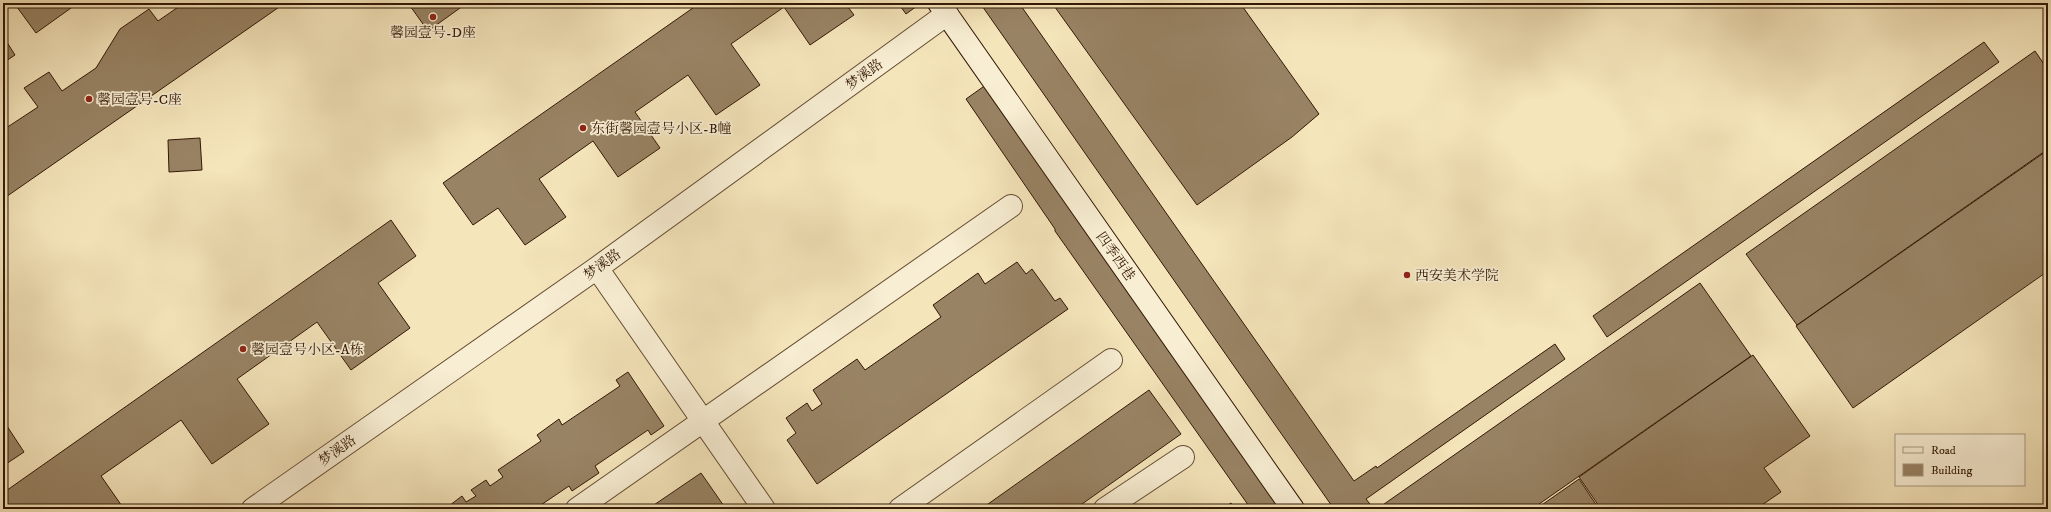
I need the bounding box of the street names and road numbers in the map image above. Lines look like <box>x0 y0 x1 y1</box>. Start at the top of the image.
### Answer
street label: 梦溪路 <box>842 55 887 94</box>
street label: 四季西巷 <box>1092 228 1139 285</box>
street label: 梦溪路 <box>580 245 625 284</box>
street label: 梦溪路 <box>315 431 360 470</box>

